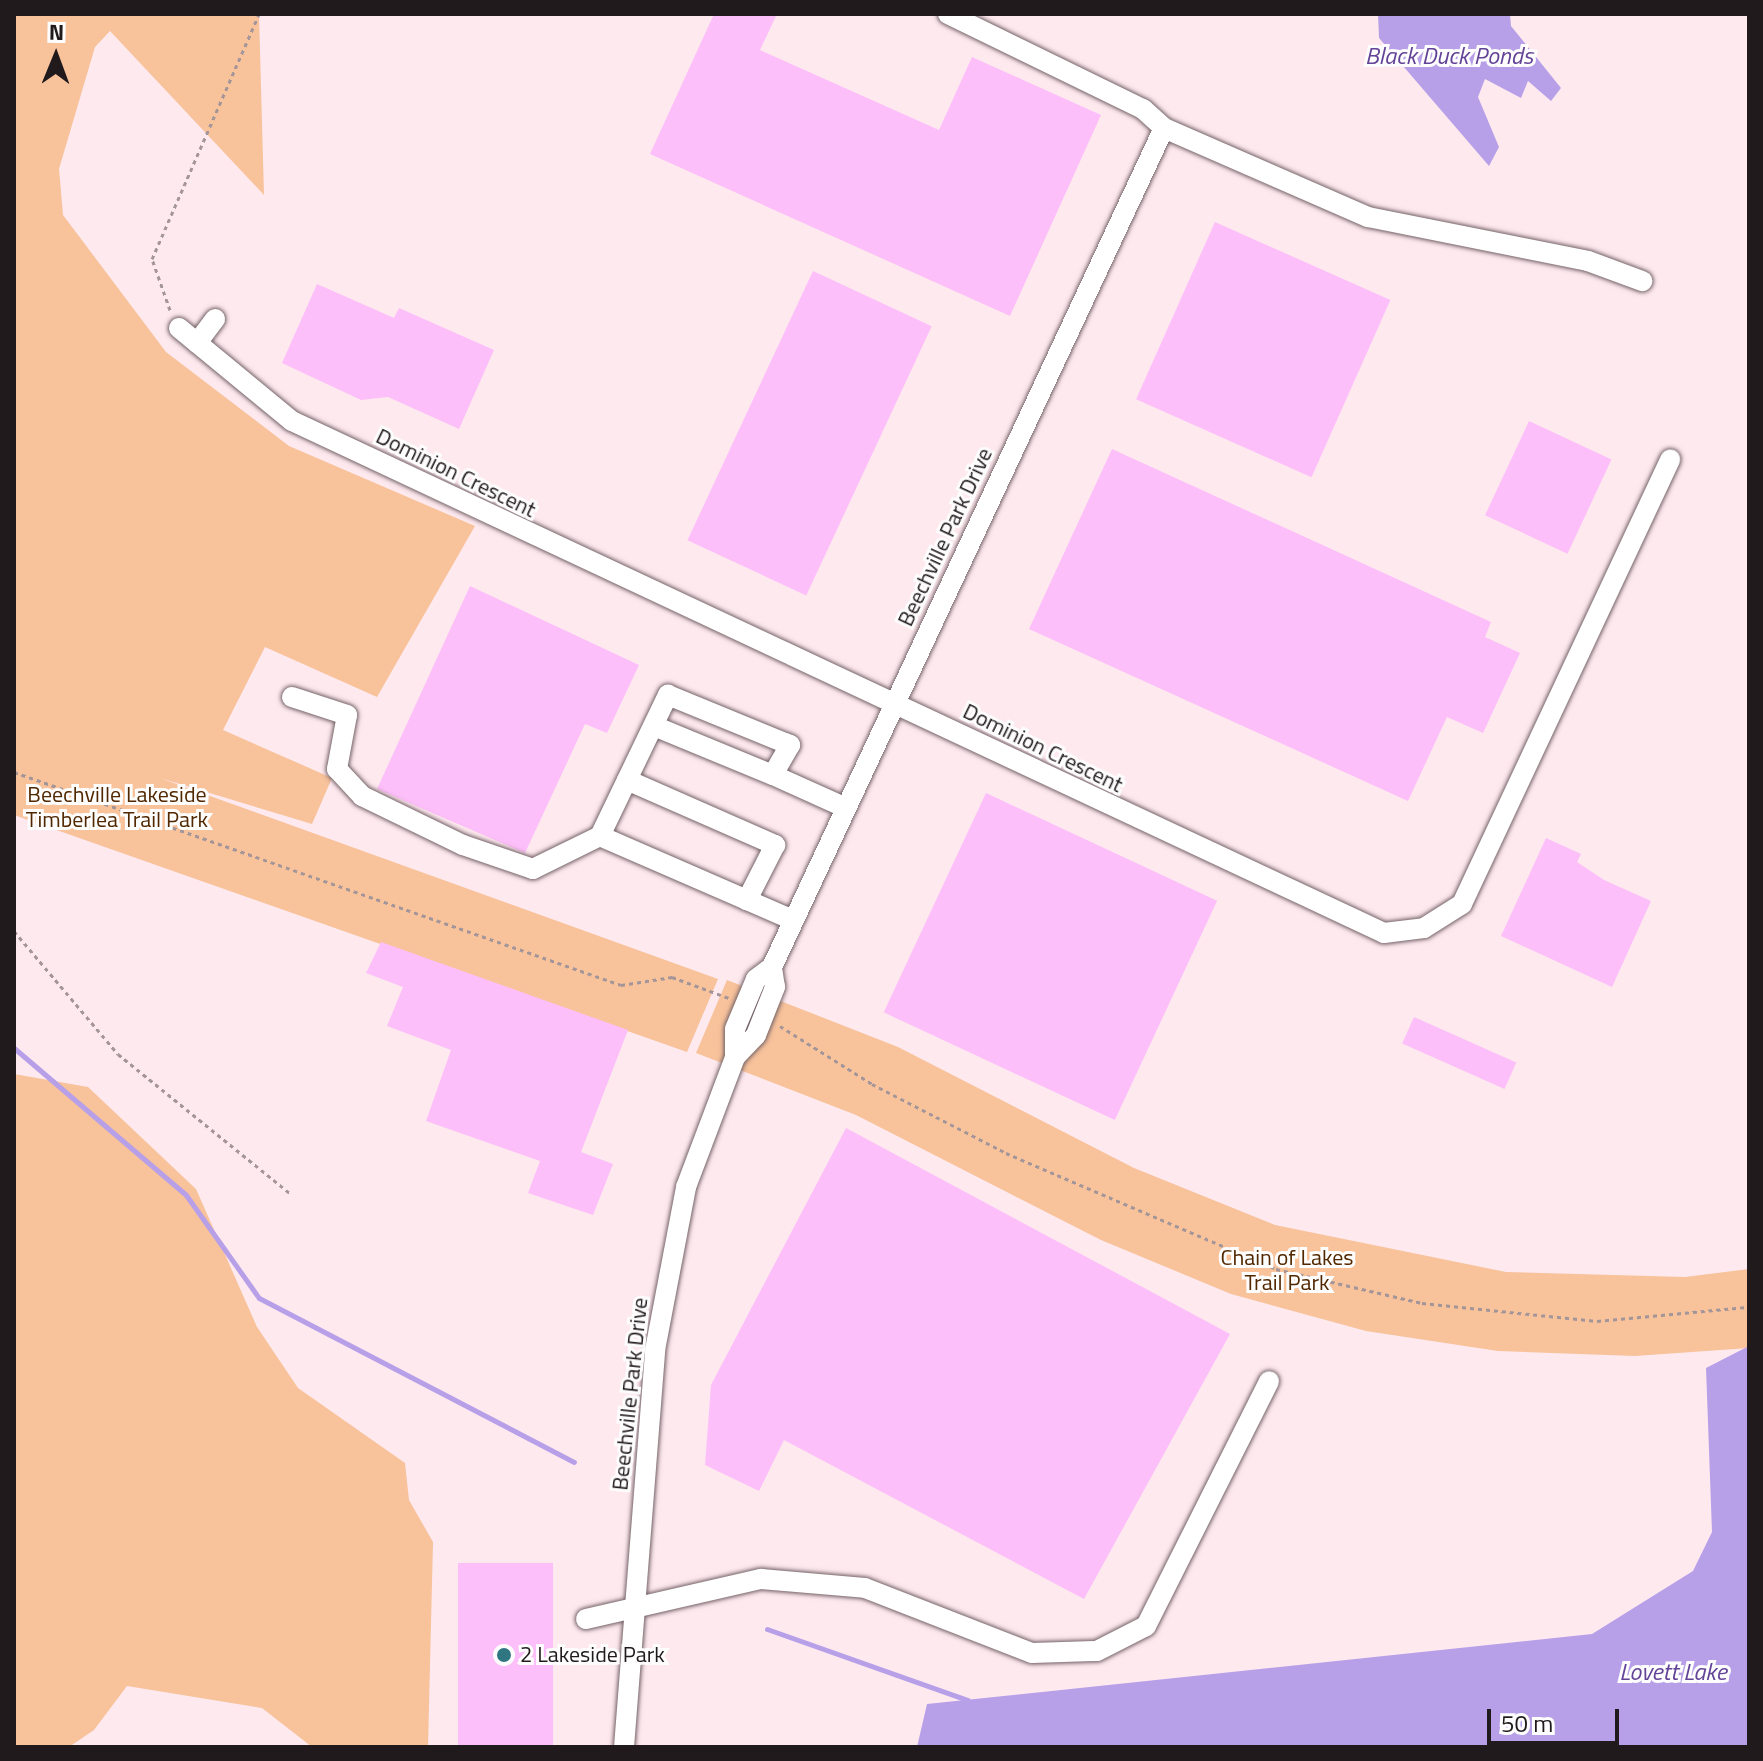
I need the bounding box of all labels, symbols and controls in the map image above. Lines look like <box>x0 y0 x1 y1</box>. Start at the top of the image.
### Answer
text: N <box>48 15 64 49</box>
north arrow <box>16 16 96 96</box>
water label: Black Duck Ponds <box>1365 42 1533 70</box>
street label: Dominion Crescent <box>372 423 540 523</box>
street label: Beechville Park Drive <box>892 444 998 630</box>
street label: Dominion Crescent <box>959 698 1127 798</box>
park label: Beechville Lakeside Timberlea Trail Park <box>26 781 208 832</box>
park label: Chain of Lakes Trail Park <box>1220 1244 1354 1296</box>
street label: Beechville Park Drive <box>607 1296 653 1492</box>
place label: 2 Lakeside Park <box>520 1642 665 1668</box>
marker: 2 Lakeside Park <box>495 1646 513 1664</box>
water label: Lovett Lake <box>1619 1658 1727 1686</box>
scale bar <box>1491 1693 1623 1743</box>
text: 50 m <box>1501 1705 1553 1741</box>

